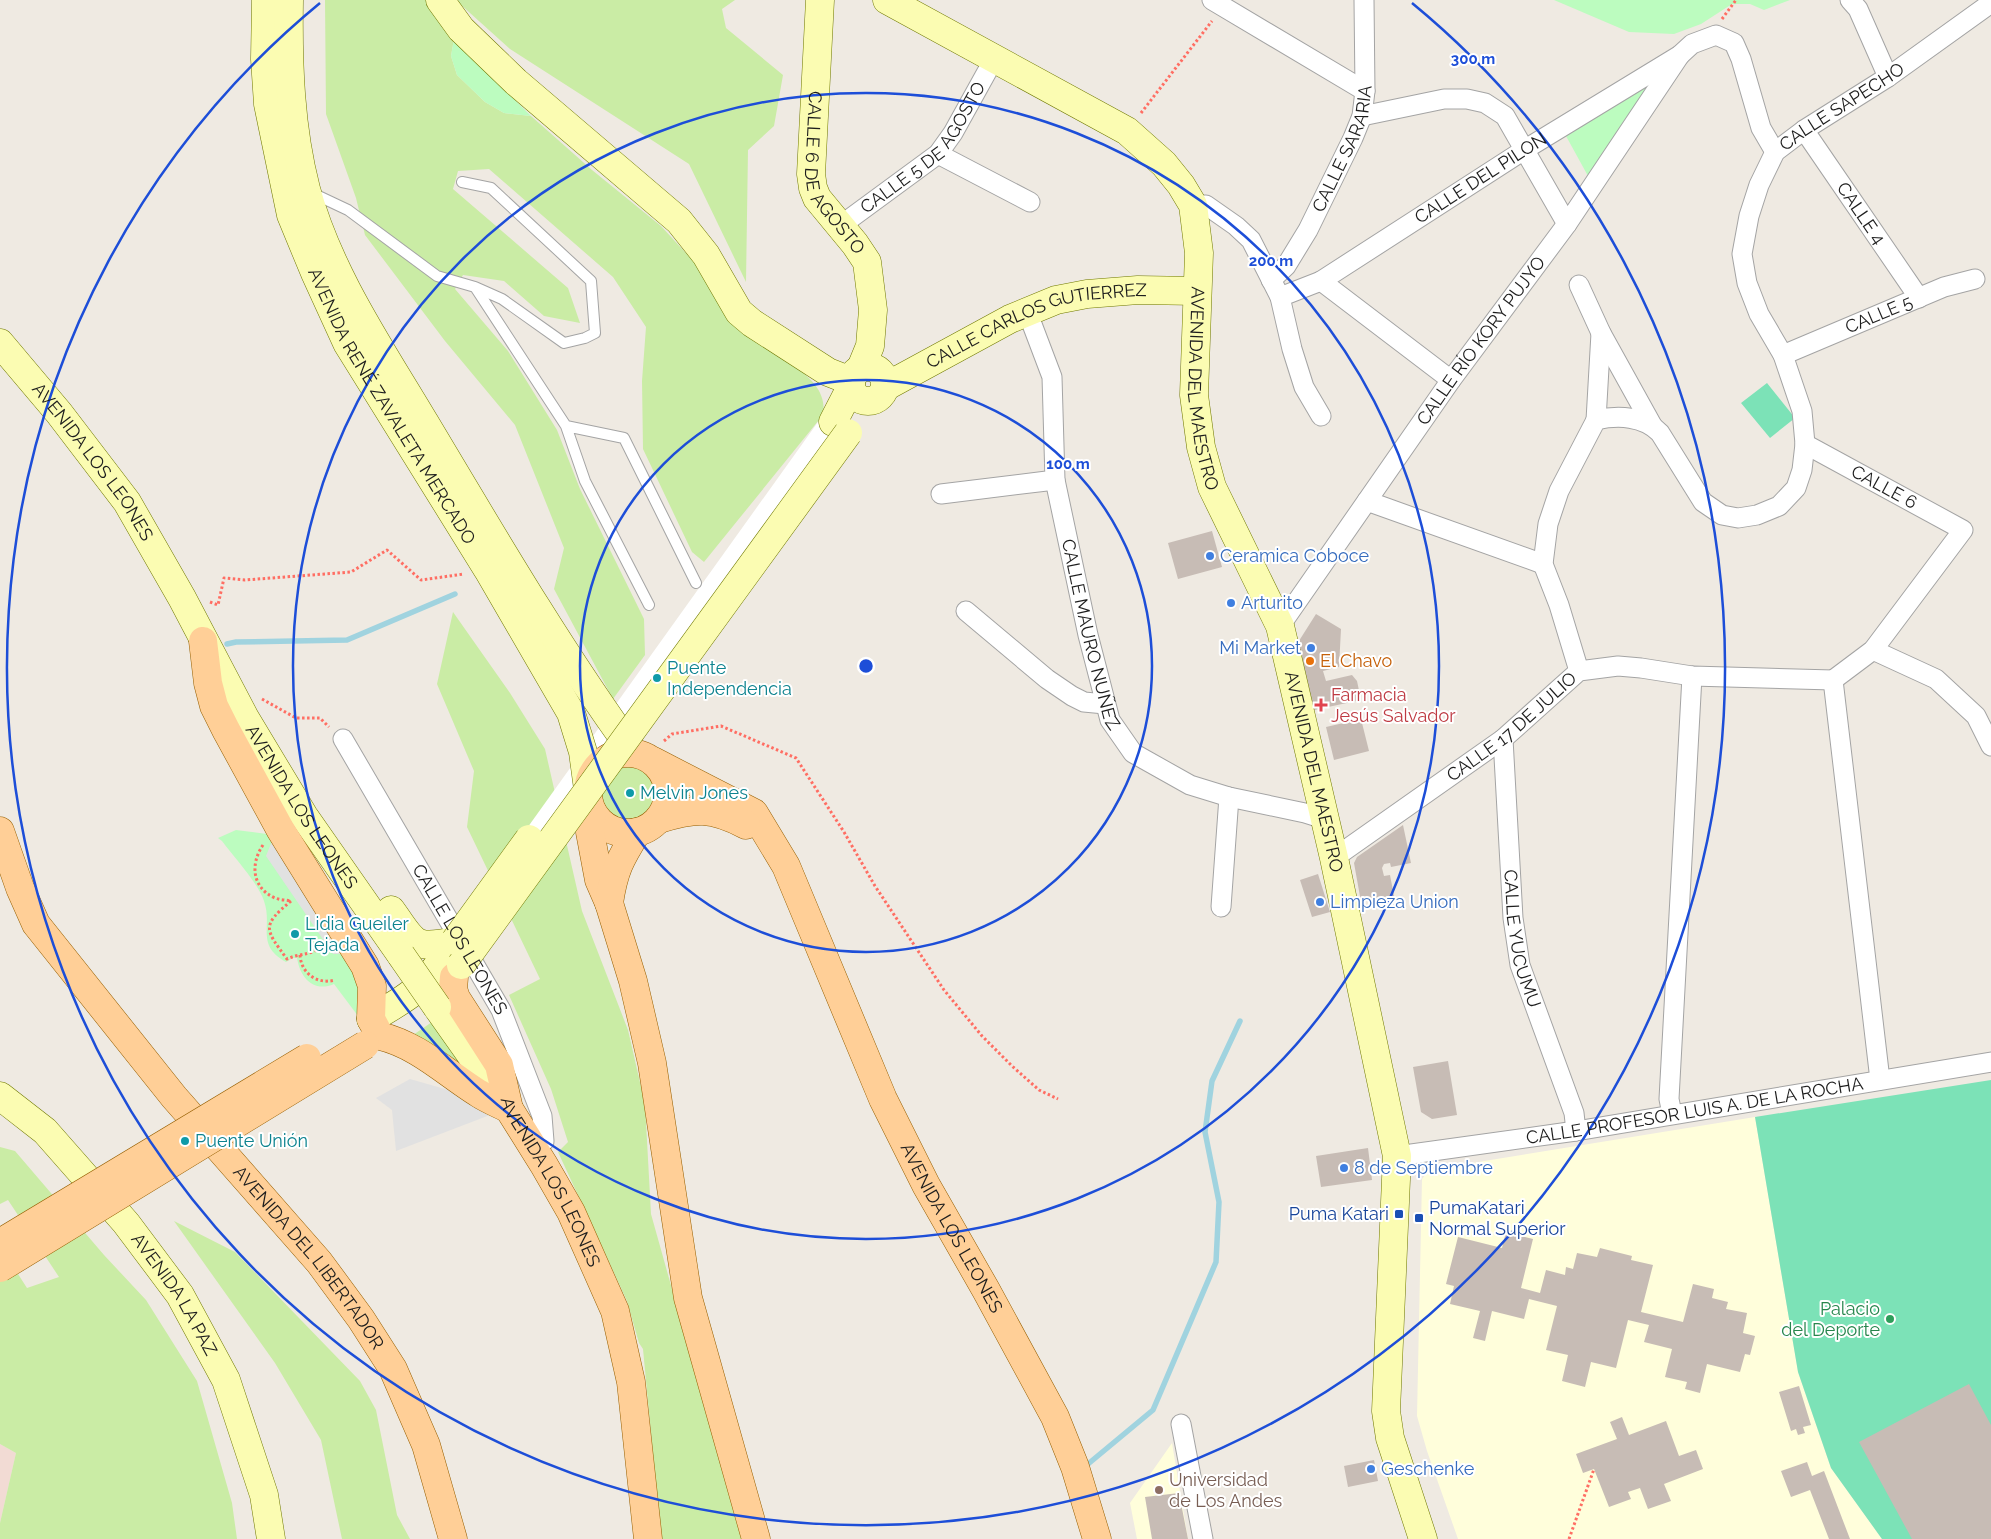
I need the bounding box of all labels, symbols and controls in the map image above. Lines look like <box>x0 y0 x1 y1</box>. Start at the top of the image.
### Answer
text: 300 m <box>1451 50 1495 68</box>
street label: CALLE SAPECHO <box>1775 58 1908 155</box>
street label: CALLE 5 DE AGOSTO <box>856 78 989 218</box>
street label: CALLE SARARIA <box>1307 84 1376 215</box>
street label: CALLE 6 DE AGOSTO <box>801 91 870 258</box>
street label: CALLE DEL PILON <box>1411 128 1550 228</box>
street label: CALLE 4 <box>1833 178 1890 248</box>
text: 200 m <box>1249 252 1293 270</box>
street label: CALLE RÍO KORY PUJYO <box>1412 252 1549 429</box>
street label: AVENIDA RENÉ ZAVALETA MERCADO <box>304 265 480 548</box>
street label: CALLE CARLOS GUTIERREZ <box>922 279 1147 373</box>
street label: AVENIDA DEL MAESTRO <box>1184 286 1223 493</box>
street label: CALLE 5 <box>1842 291 1915 338</box>
street label: AVENIDA LOS LEONES <box>28 378 158 544</box>
text: 100 m <box>1046 455 1090 473</box>
street label: CALLE 6 <box>1848 460 1921 513</box>
street label: CALLE MAURO NUÑEZ <box>1058 537 1125 734</box>
place label: Ceramica Coboce <box>1220 545 1369 566</box>
marker: Ceramica Coboce <box>1204 550 1216 562</box>
place label: Arturito <box>1241 592 1303 613</box>
marker: Arturito <box>1225 597 1237 609</box>
place label: Mi Market <box>1219 637 1301 658</box>
marker: Mi Market <box>1305 642 1317 654</box>
place label: El Chavo <box>1320 650 1393 671</box>
marker: El Chavo <box>1304 655 1316 667</box>
place label: Puente Independencia <box>667 657 792 699</box>
centre of rings <box>857 657 875 675</box>
street label: CALLE 17 DE JULIO <box>1442 667 1580 785</box>
street label: AVENIDA DEL MAESTRO <box>1281 669 1348 874</box>
marker: Puente Independencia <box>651 672 663 684</box>
place label: Farmacia Jesús Salvador <box>1331 684 1456 726</box>
marker: Farmacia Jesús Salvador <box>1315 699 1327 711</box>
street label: AVENIDA LOS LEONES <box>242 721 362 893</box>
place label: Melvin Jones <box>640 782 748 803</box>
marker: Melvin Jones <box>624 787 636 799</box>
street label: CALLE LOS LEONES <box>408 860 512 1018</box>
street label: CALLE YUCUMU <box>1500 869 1546 1010</box>
place label: Limpieza Union <box>1330 891 1459 912</box>
marker: Limpieza Union <box>1314 896 1326 908</box>
place label: Lidia Gueiler Tejada <box>305 913 409 955</box>
marker: Lidia Gueiler Tejada <box>289 928 301 940</box>
street label: CALLE PROFESOR LUIS A. DE LA ROCHA <box>1525 1072 1865 1148</box>
street label: AVENIDA LOS LEONES <box>497 1095 605 1270</box>
place label: Puente Unión <box>195 1130 308 1151</box>
marker: Puente Unión <box>179 1135 191 1147</box>
street label: AVENIDA LOS LEONES <box>897 1139 1007 1316</box>
place label: 8 de Septiembre <box>1354 1157 1493 1178</box>
street label: AVENIDA DEL LIBERTADOR <box>229 1161 389 1353</box>
marker: 8 de Septiembre <box>1338 1162 1350 1174</box>
place label: PumaKatari Normal Superior <box>1429 1197 1566 1239</box>
place label: Puma Katari <box>1289 1203 1389 1224</box>
marker: Puma Katari <box>1393 1208 1405 1220</box>
marker: PumaKatari Normal Superior <box>1413 1212 1425 1224</box>
street label: AVENIDA LA PAZ <box>127 1229 222 1359</box>
place label: Palacio del Deporte <box>1781 1298 1880 1340</box>
marker: Palacio del Deporte <box>1884 1313 1896 1325</box>
place label: Geschenke <box>1381 1458 1475 1479</box>
marker: Geschenke <box>1365 1463 1377 1475</box>
place label: Universidad de Los Andes <box>1169 1469 1283 1511</box>
marker: Universidad de Los Andes <box>1153 1484 1165 1496</box>

